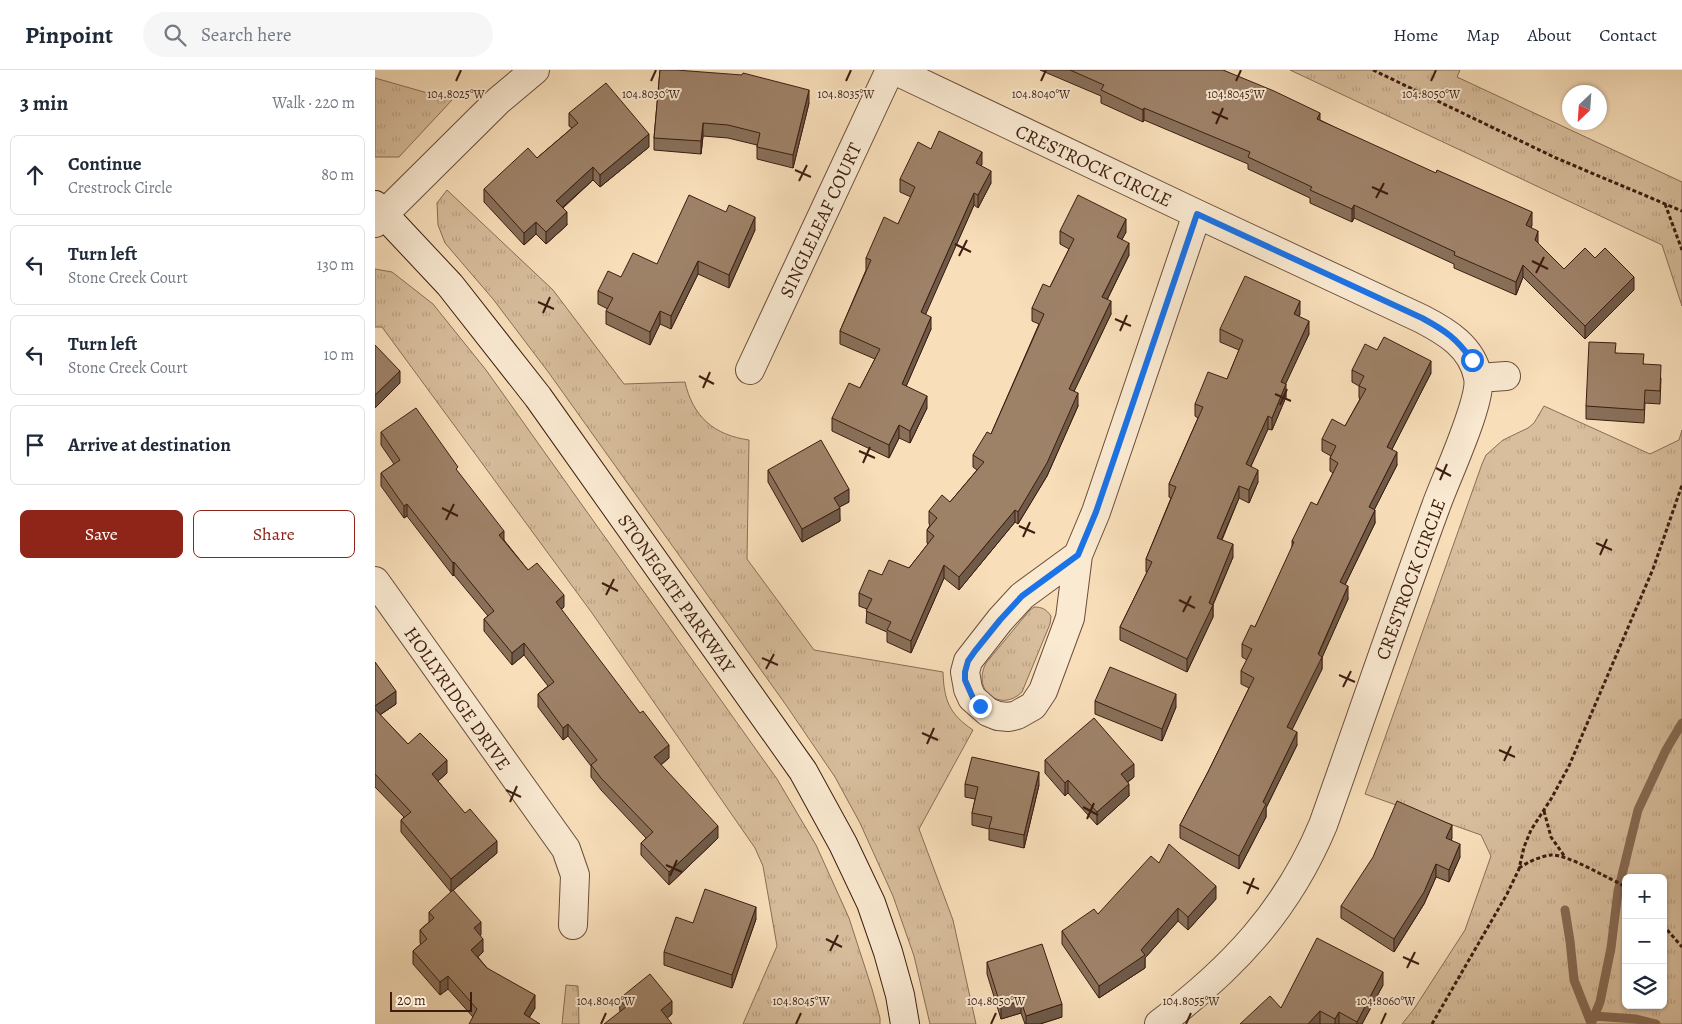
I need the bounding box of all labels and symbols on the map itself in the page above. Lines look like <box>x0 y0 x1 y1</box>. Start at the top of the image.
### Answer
north arrow <box>1562 85 1607 130</box>
text: 104.8025°W <box>427 86 486 102</box>
text: 104.8030°W <box>622 86 681 102</box>
text: 104.8035°W <box>818 86 875 102</box>
text: 104.8040°W <box>1012 86 1071 102</box>
text: 104.8045°W <box>1207 86 1265 102</box>
text: 104.8050°W <box>1402 86 1461 102</box>
street label: CRESTROCK CIRCLE <box>1011 118 1176 214</box>
street label: SINGLELEAF COURT <box>774 138 869 302</box>
route start <box>1461 349 1484 372</box>
street label: CRESTROCK CIRCLE <box>1370 495 1452 664</box>
street label: STONEGATE PARKWAY <box>611 509 741 679</box>
street label: HOLLYRIDGE DRIVE <box>398 622 517 776</box>
route end <box>969 695 992 718</box>
scale bar <box>390 989 473 1012</box>
text: 104.8040°W <box>577 993 636 1009</box>
text: 104.8045°W <box>772 993 830 1009</box>
text: 104.8050°W <box>967 993 1026 1009</box>
text: 104.8055°W <box>1163 993 1220 1009</box>
text: 104.8060°W <box>1357 993 1416 1009</box>

